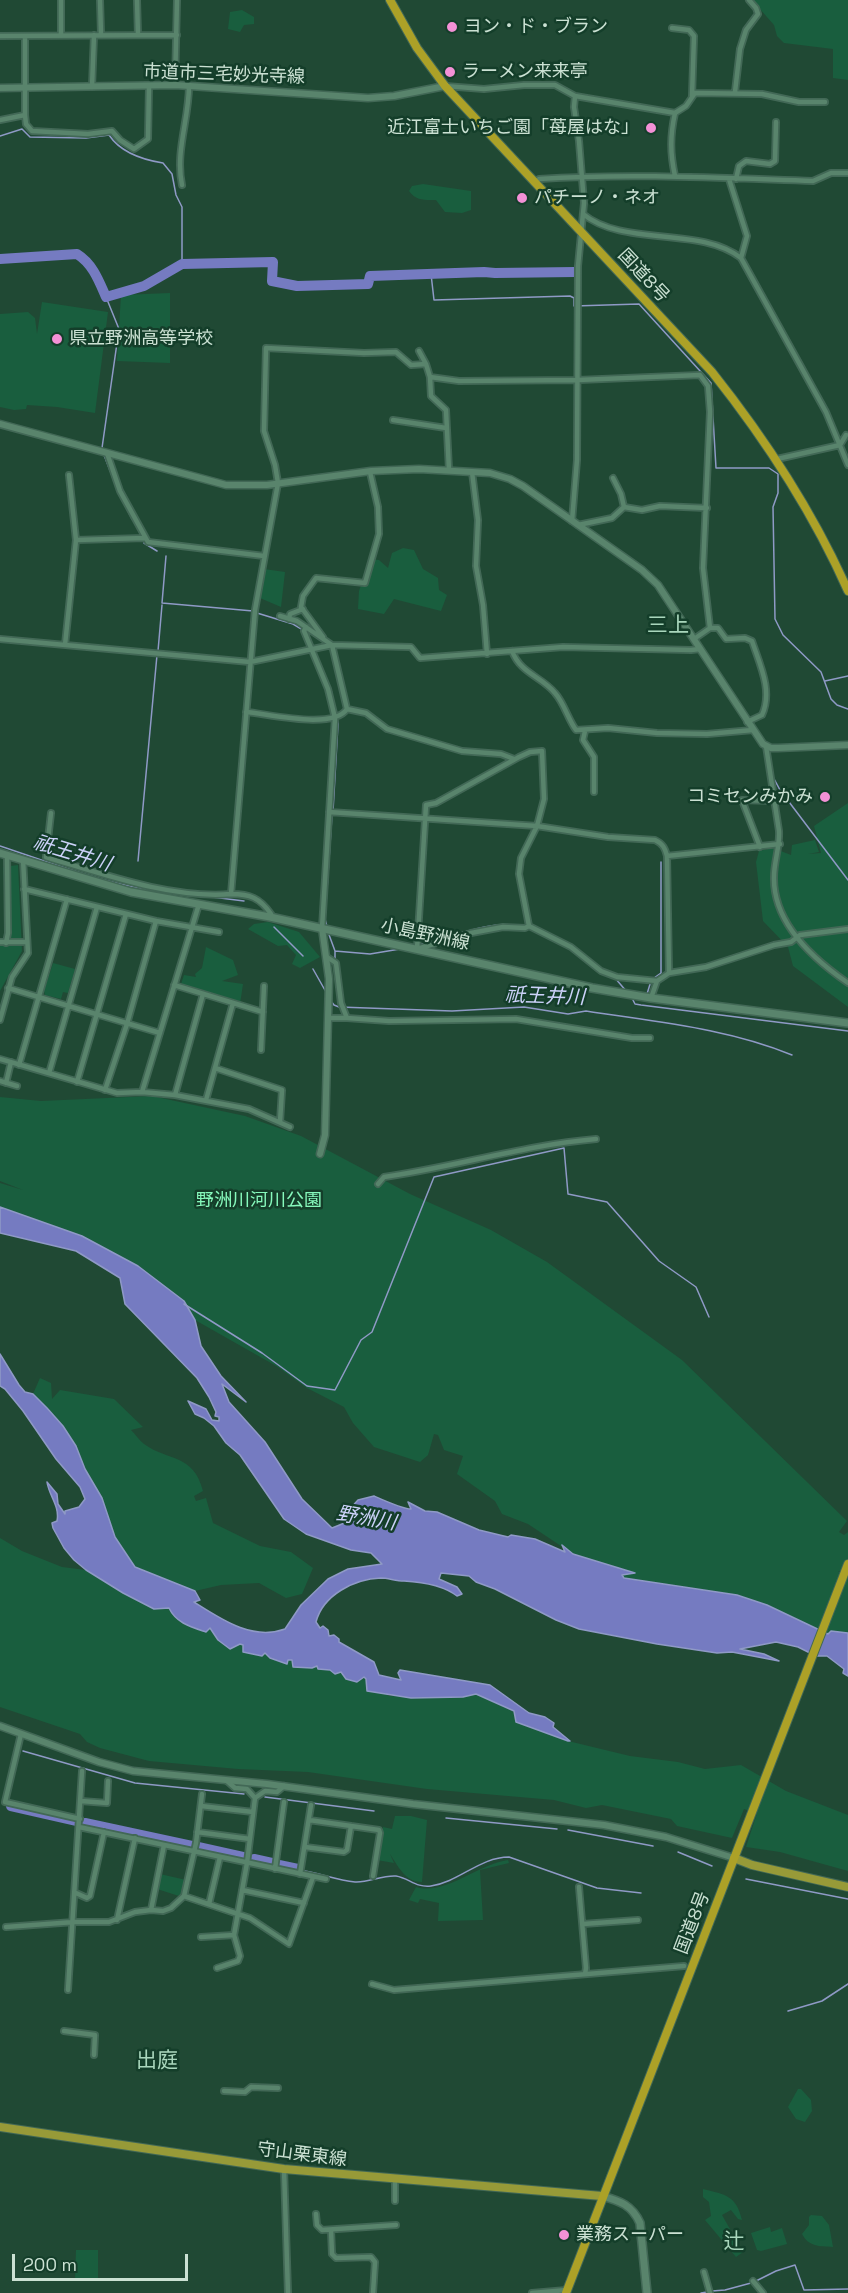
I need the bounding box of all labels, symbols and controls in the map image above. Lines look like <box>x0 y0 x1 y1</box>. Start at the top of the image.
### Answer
place label: ヨン・ド・ブラン <box>464 16 608 38</box>
marker: ヨン・ド・ブラン <box>445 20 459 34</box>
street label: 市道市三宅妙光寺線 <box>143 61 305 89</box>
place label: ラーメン来来亭 <box>462 61 588 83</box>
marker: ラーメン来来亭 <box>443 65 457 79</box>
place label: 近江富士いちご園「苺屋はな」 <box>387 117 639 139</box>
marker: 近江富士いちご園「苺屋はな」 <box>644 121 658 135</box>
place label: パチーノ・ネオ <box>534 187 660 209</box>
marker: パチーノ・ネオ <box>515 191 529 205</box>
street label: 国道8号 <box>613 245 673 307</box>
place label: 県立野洲高等学校 <box>69 328 213 350</box>
marker: 県立野洲高等学校 <box>50 332 64 346</box>
district label: 三上 <box>647 613 689 639</box>
place label: コミセンみかみ <box>687 786 813 808</box>
marker: コミセンみかみ <box>818 790 832 804</box>
water label: 祇王井川 <box>30 831 114 877</box>
street label: 小島野洲線 <box>379 915 471 955</box>
water label: 祇王井川 <box>505 984 585 1010</box>
park label: 野洲川河川公園 <box>196 1190 322 1212</box>
water label: 野洲川 <box>334 1502 398 1536</box>
street label: 国道8号 <box>671 1889 715 1957</box>
district label: 出庭 <box>136 2048 178 2074</box>
street label: 守山栗東線 <box>256 2139 348 2171</box>
place label: 業務スーパー <box>576 2224 684 2246</box>
marker: 業務スーパー <box>557 2228 571 2242</box>
district label: 辻 <box>724 2229 744 2255</box>
scale bar <box>15 2242 190 2280</box>
text: 200 m <box>23 2253 77 2276</box>

